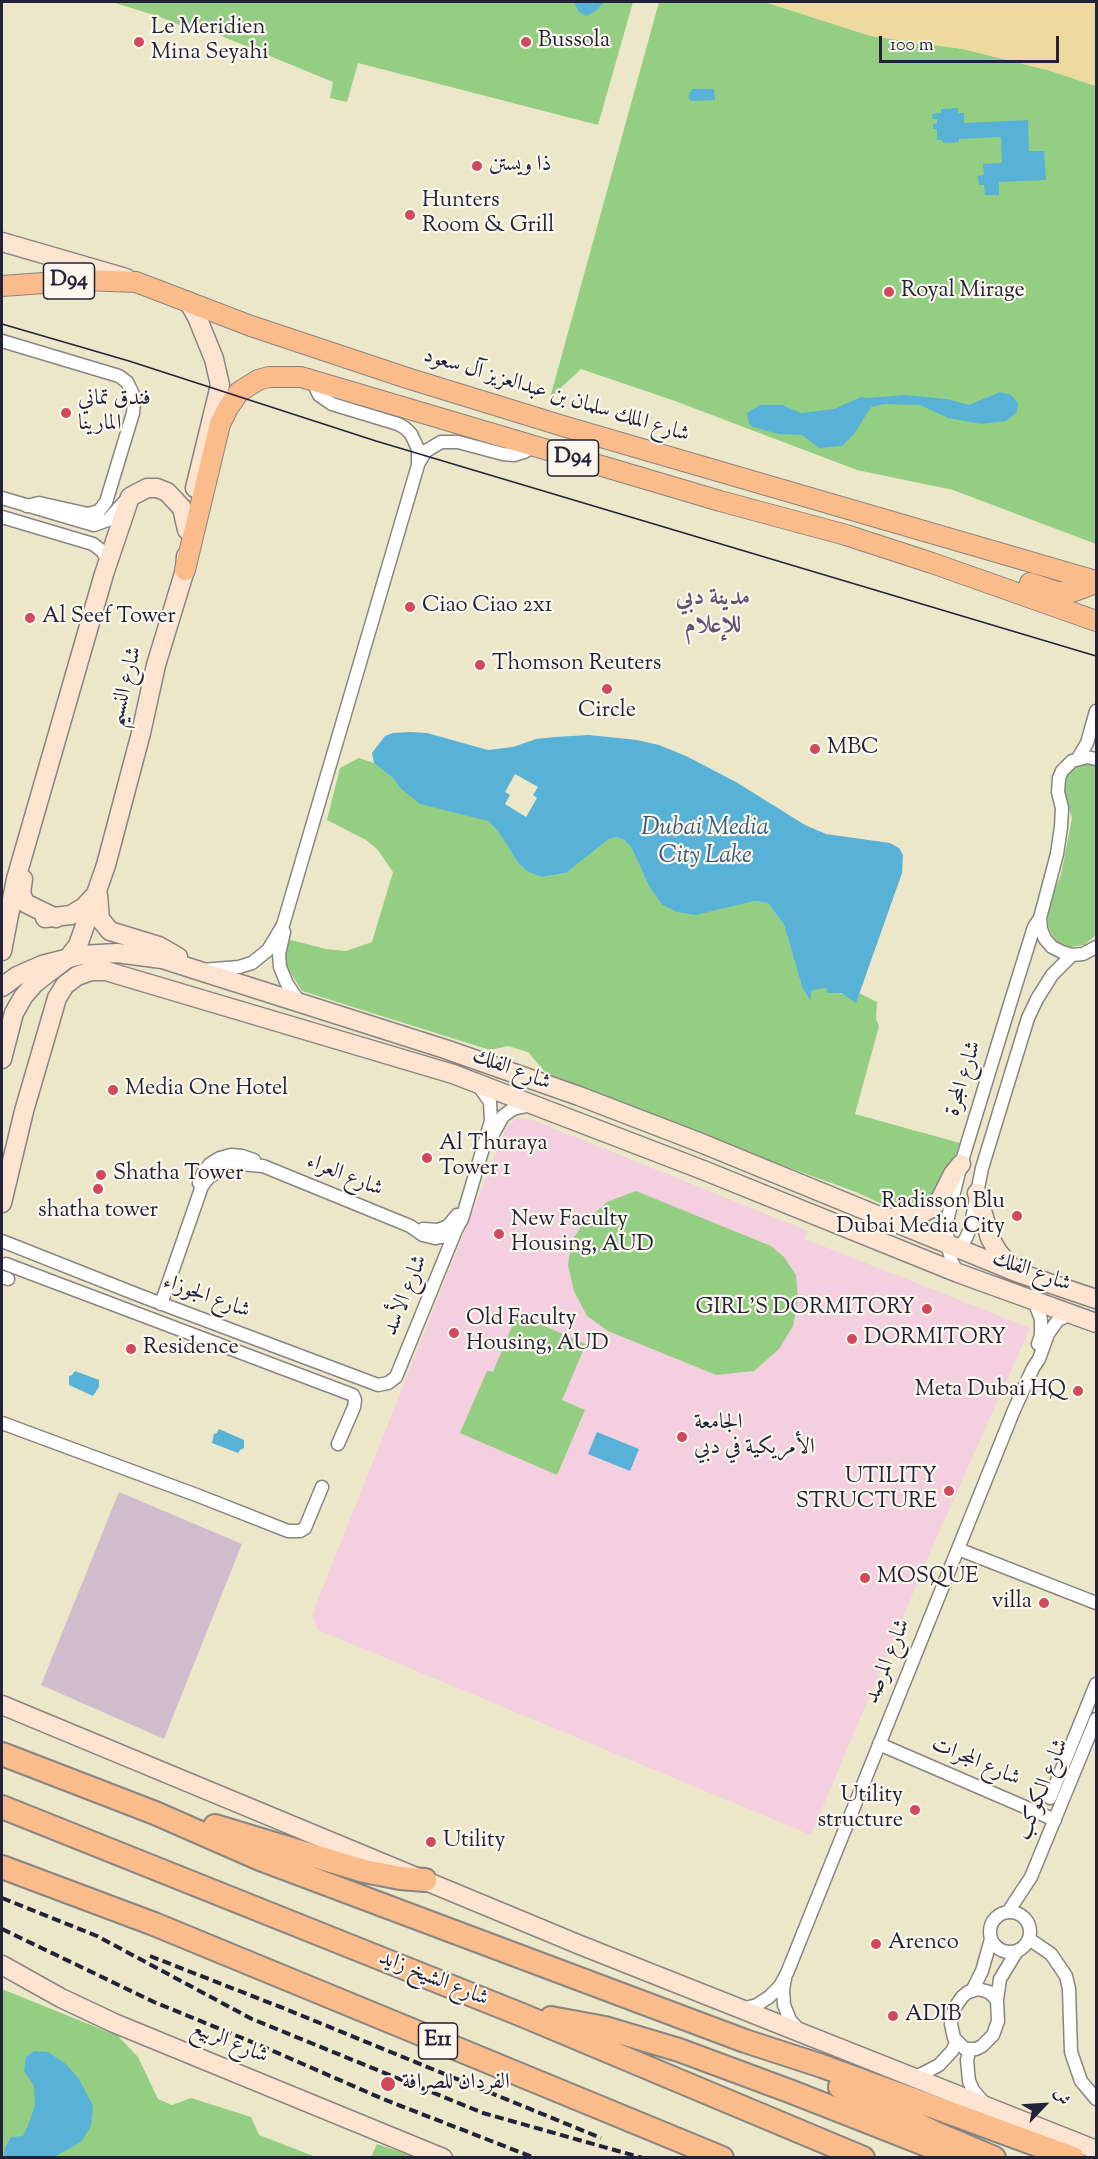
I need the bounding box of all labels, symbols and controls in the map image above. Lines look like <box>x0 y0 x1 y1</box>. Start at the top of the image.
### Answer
place label: Le Meridien Mina Seyahi <box>151 16 269 68</box>
scale bar <box>882 24 1062 62</box>
place label: Bussola <box>538 29 610 55</box>
text: 100 m <box>890 33 934 59</box>
marker: Le Meridien Mina Seyahi <box>132 35 146 49</box>
marker: Bussola <box>519 35 533 49</box>
place label: ذا ويستن <box>489 153 551 179</box>
marker: ذا ويستن <box>470 159 484 173</box>
place label: Hunters Room & Grill <box>422 189 554 240</box>
marker: Hunters Room & Grill <box>403 208 417 222</box>
road number: D94 <box>44 263 94 299</box>
place label: Royal Mirage <box>901 279 1025 305</box>
marker: Royal Mirage <box>882 285 896 299</box>
street label: شارع الملك سلمان بن عبدالعزيز آل سعود <box>420 344 692 450</box>
place label: فندق تماني المارينا <box>78 387 151 439</box>
marker: فندق تماني المارينا <box>59 406 73 420</box>
road number: D94 <box>548 440 598 476</box>
district label: مدينة دبي للإعلام <box>676 586 750 642</box>
place label: Ciao Ciao 2x1 <box>422 594 552 620</box>
marker: Ciao Ciao 2x1 <box>403 600 417 614</box>
place label: Al Seef Tower <box>42 605 176 631</box>
marker: Al Seef Tower <box>23 611 37 625</box>
street label: شارع النسيم <box>104 644 150 730</box>
place label: Thomson Reuters <box>492 652 662 678</box>
marker: Thomson Reuters <box>473 658 487 672</box>
marker: Circle <box>600 682 614 696</box>
place label: Circle <box>578 699 636 725</box>
place label: MBC <box>827 736 879 762</box>
marker: MBC <box>808 742 822 756</box>
water label: Dubai Media City Lake <box>641 816 769 872</box>
street label: شارع المجرة <box>941 1038 989 1120</box>
street label: شارع الفلك <box>468 1044 554 1098</box>
place label: Media One Hotel <box>125 1077 288 1103</box>
marker: Media One Hotel <box>106 1083 120 1097</box>
place label: Al Thuraya Tower 1 <box>439 1132 548 1184</box>
street label: شارع العراء <box>302 1150 386 1204</box>
marker: Al Thuraya Tower 1 <box>420 1151 434 1165</box>
place label: Shatha Tower <box>113 1162 243 1188</box>
marker: Shatha Tower <box>94 1168 108 1182</box>
marker: shatha tower <box>91 1182 105 1196</box>
place label: Radisson Blu Dubai Media City <box>836 1190 1005 1242</box>
place label: shatha tower <box>38 1199 158 1225</box>
place label: New Faculty Housing, AUD <box>511 1208 654 1260</box>
marker: Radisson Blu Dubai Media City <box>1010 1209 1024 1223</box>
marker: New Faculty Housing, AUD <box>492 1227 506 1241</box>
street label: شارع الفلك <box>988 1247 1074 1299</box>
street label: شارع الأسد <box>379 1252 435 1340</box>
street label: شارع الجوزاء <box>159 1270 253 1326</box>
place label: GIRL'S DORMITORY <box>696 1296 915 1322</box>
marker: GIRL'S DORMITORY <box>920 1302 934 1316</box>
place label: Old Faculty Housing, AUD <box>466 1307 609 1358</box>
marker: Old Faculty Housing, AUD <box>447 1326 461 1340</box>
place label: DORMITORY <box>864 1326 1006 1352</box>
marker: DORMITORY <box>845 1332 859 1346</box>
place label: Residence <box>143 1336 239 1362</box>
marker: Residence <box>124 1342 138 1356</box>
place label: Meta Dubai HQ <box>915 1378 1066 1404</box>
marker: Meta Dubai HQ <box>1071 1384 1085 1398</box>
place label: الجامعة الأمريكية في دبي <box>694 1411 815 1462</box>
marker: الجامعة الأمريكية في دبي <box>675 1430 689 1444</box>
place label: UTILITY STRUCTURE <box>796 1465 937 1516</box>
marker: UTILITY STRUCTURE <box>942 1484 956 1498</box>
place label: MOSQUE <box>877 1565 978 1591</box>
marker: MOSQUE <box>858 1571 872 1585</box>
place label: villa <box>992 1590 1032 1616</box>
marker: villa <box>1037 1596 1051 1610</box>
street label: شارع المرصد <box>860 1616 918 1708</box>
street label: شارع المجرات <box>926 1732 1024 1794</box>
street label: شارع الكوكب <box>1012 1736 1076 1844</box>
place label: Utility structure <box>817 1784 903 1836</box>
marker: Utility structure <box>908 1803 922 1817</box>
place label: Utility <box>443 1829 505 1855</box>
marker: Utility <box>424 1835 438 1849</box>
place label: Arenco <box>888 1931 959 1957</box>
marker: Arenco <box>869 1937 883 1951</box>
street label: شارع الشيخ زايد <box>374 1946 492 2014</box>
place label: ADIB <box>905 2003 961 2029</box>
marker: ADIB <box>886 2009 900 2023</box>
street label: شارع الربيع <box>187 2017 271 2071</box>
road number: E11 <box>418 2023 458 2059</box>
place label: الفردان للصرافة <box>402 2071 510 2097</box>
marker: الفردان للصرافة <box>379 2075 397 2093</box>
north arrow <box>1014 2075 1074 2135</box>
text: ش <box>1047 2085 1075 2109</box>

